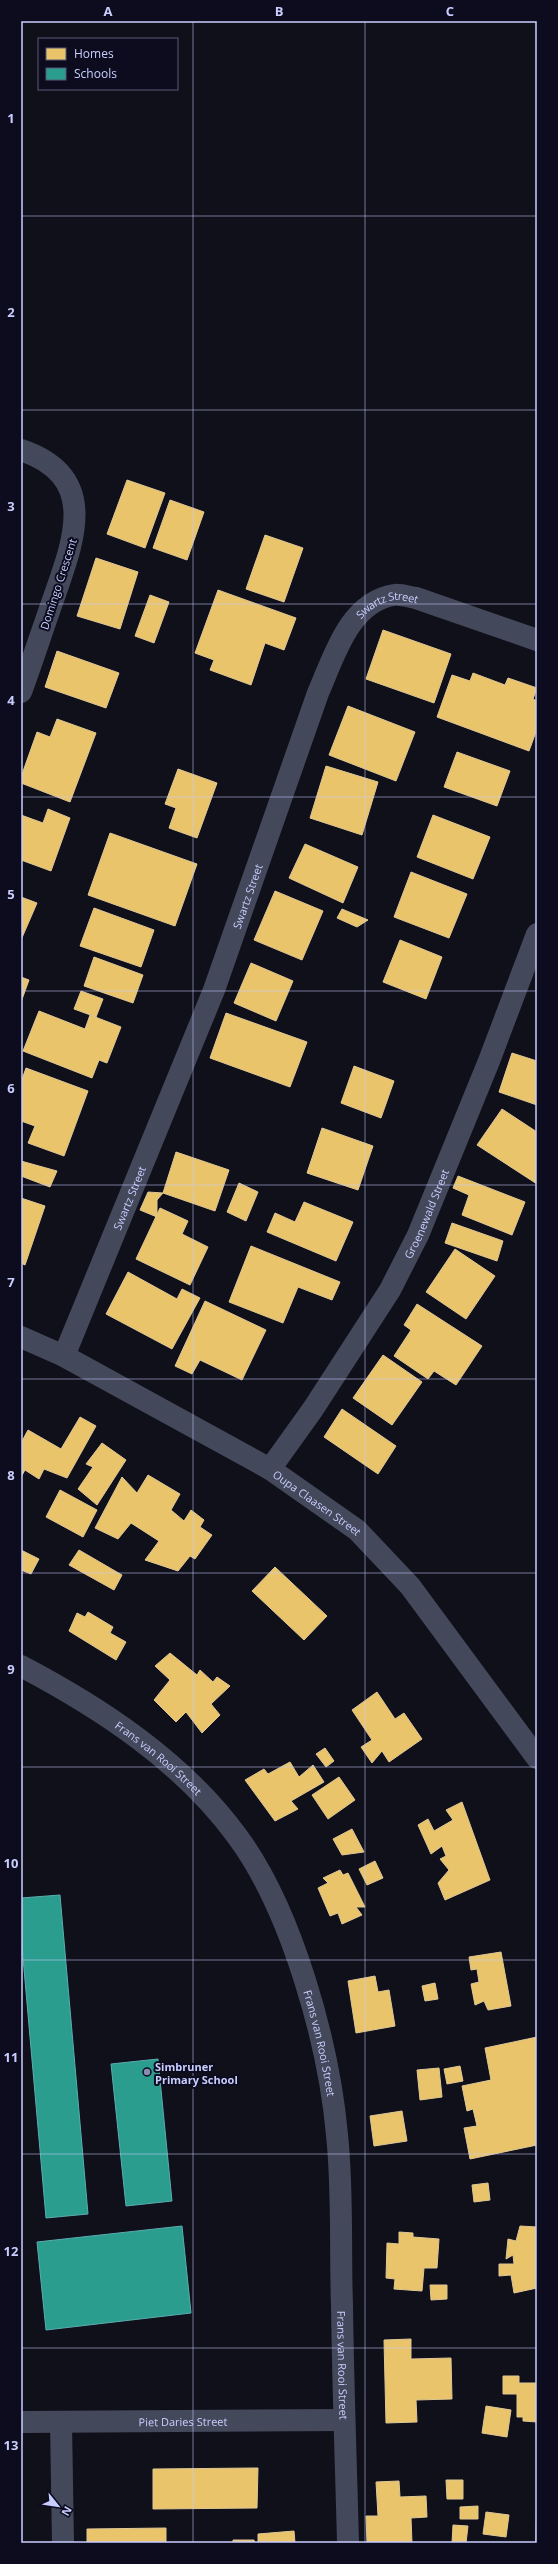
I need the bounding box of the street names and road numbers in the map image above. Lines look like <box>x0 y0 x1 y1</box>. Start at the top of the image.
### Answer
street label: Domingo Crescent <box>36 537 80 631</box>
street label: Swartz Street <box>352 587 421 621</box>
street label: Swartz Street <box>229 862 265 931</box>
street label: Swartz Street <box>109 1163 149 1232</box>
street label: Groenewald Street <box>400 1167 452 1261</box>
street label: Oupa Claasen Street <box>270 1466 365 1538</box>
street label: Frans van Rooi Street <box>112 1717 206 1798</box>
street label: Frans van Rooi Street <box>301 1988 340 2097</box>
street label: Frans van Rooi Street <box>335 2311 352 2420</box>
street label: Piet Daries Street <box>139 2413 228 2429</box>

